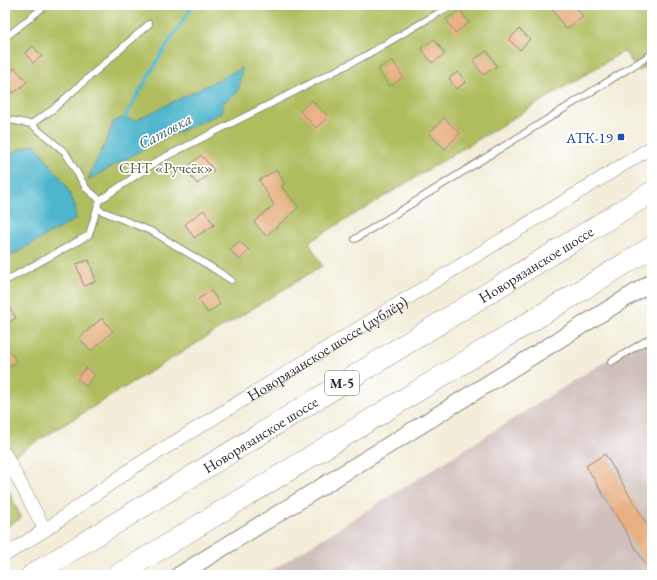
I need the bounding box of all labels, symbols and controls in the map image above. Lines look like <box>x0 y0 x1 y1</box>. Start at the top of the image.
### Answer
water label: Сатовка <box>134 108 196 154</box>
place label: АТК-19 <box>565 128 613 147</box>
marker: АТК-19 <box>616 132 626 142</box>
park label: СНТ «Ручеёк» <box>119 158 213 177</box>
street label: Новорязанское шоссе <box>475 221 597 307</box>
street label: Новорязанское шоссе (дублёр) <box>243 291 411 405</box>
road number: М-5 <box>325 371 359 395</box>
street label: Новорязанское шоссе <box>199 391 321 477</box>

